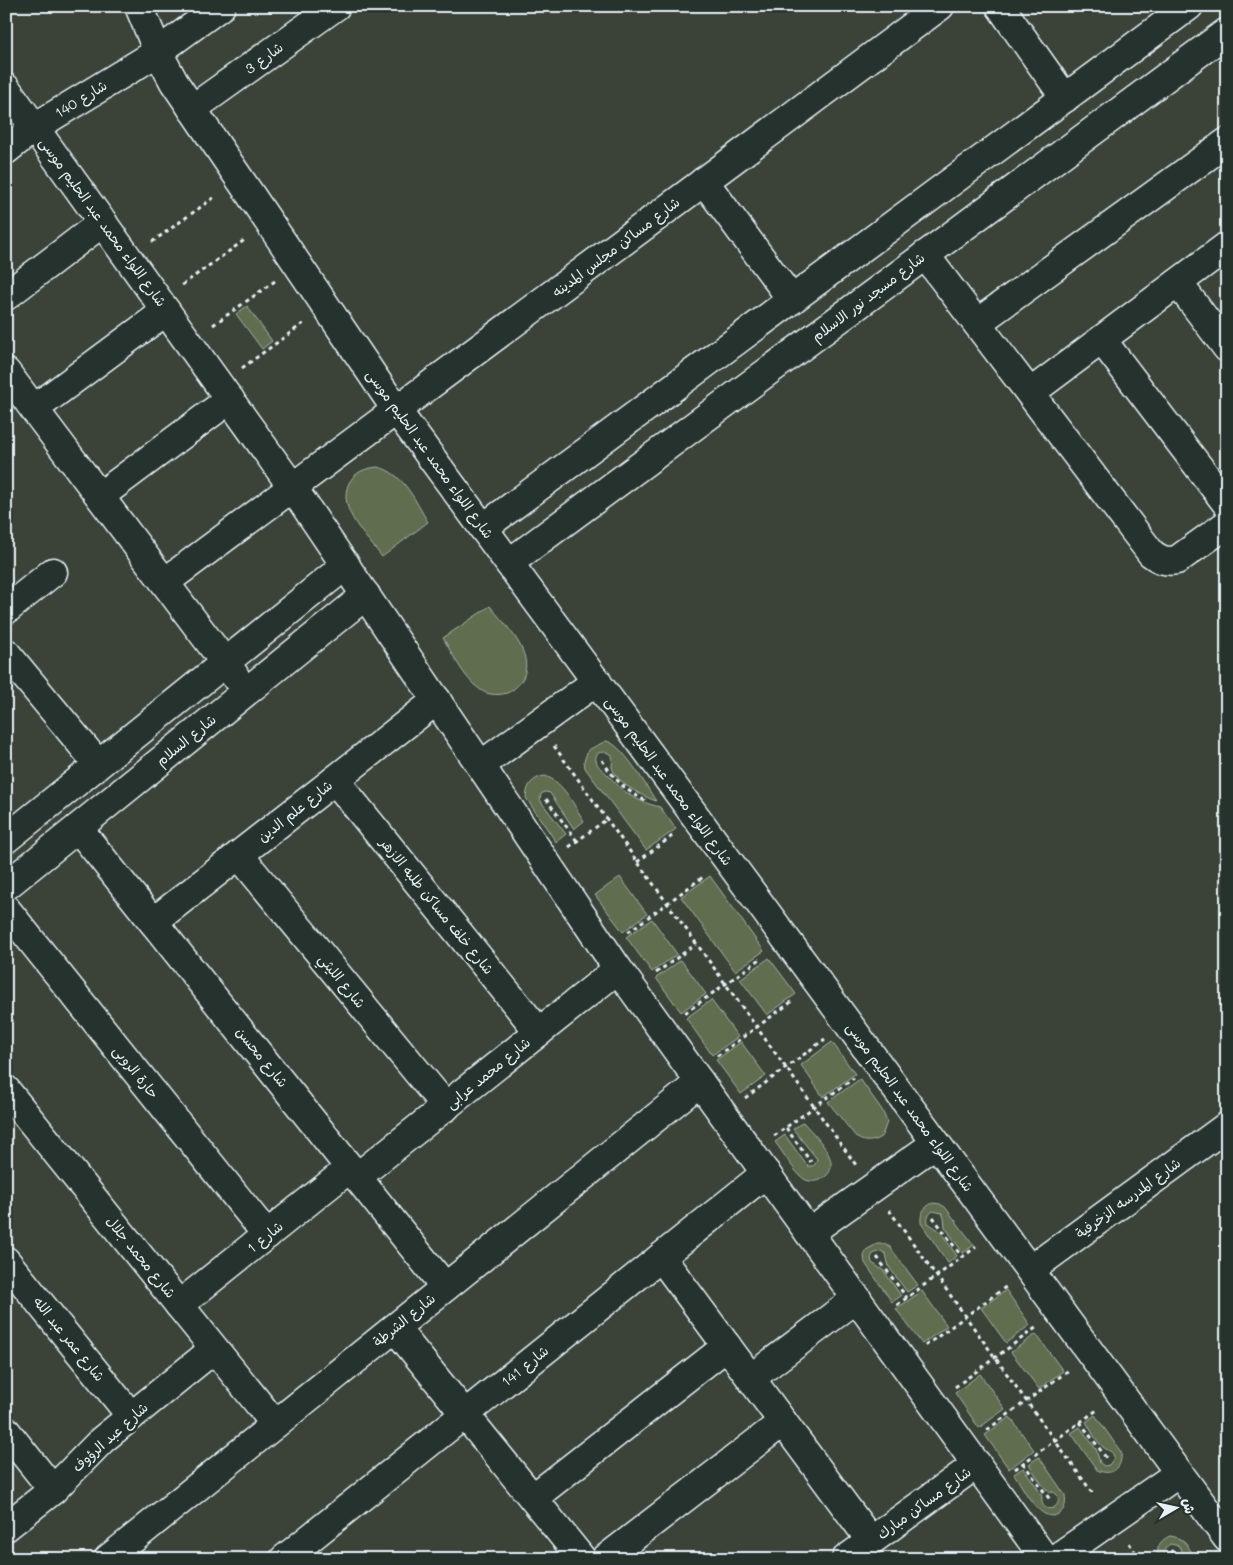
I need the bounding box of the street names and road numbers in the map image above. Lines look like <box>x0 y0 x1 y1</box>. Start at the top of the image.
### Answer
street label: شارع 3 <box>241 37 287 79</box>
street label: شارع 140 <box>51 75 111 123</box>
street label: شارع اللواء محمد عبد الحليم موسى <box>34 133 171 311</box>
street label: شارع مساكن مجلس المدينه <box>548 192 684 302</box>
street label: شارع مسجد نور الاسلام <box>807 248 929 347</box>
street label: شارع اللواء محمد عبد الحليم موسى <box>361 365 498 543</box>
street label: شارع اللواء محمد عبد الحليم موسى <box>600 692 737 870</box>
street label: شارع السلام <box>152 709 221 771</box>
street label: شارع علم الدين <box>253 775 337 847</box>
street label: شارع خلف مساكن طلبه الازهر <box>375 833 499 979</box>
street label: شارع الليثي <box>312 950 370 1014</box>
street label: شارع اللواء محمد عبد الحليم موسى <box>841 1018 978 1196</box>
street label: شارع محسن <box>231 1022 293 1092</box>
street label: شارع محمد عرابى <box>441 1033 535 1113</box>
street label: حارة الروبى <box>109 1041 164 1102</box>
street label: شارع المدرسه الزخرفية <box>1071 1153 1185 1243</box>
street label: شارع محمد جلال <box>102 1212 180 1302</box>
street label: شارع 1 <box>243 1216 287 1258</box>
street label: شارع الشرطة <box>368 1289 440 1351</box>
street label: شارع عمر عبد الله <box>29 1292 109 1386</box>
street label: شارع 141 <box>497 1341 553 1391</box>
street label: شارع عبد الرؤوف <box>68 1397 152 1477</box>
street label: شارع مساكن مبارك <box>873 1462 975 1544</box>

